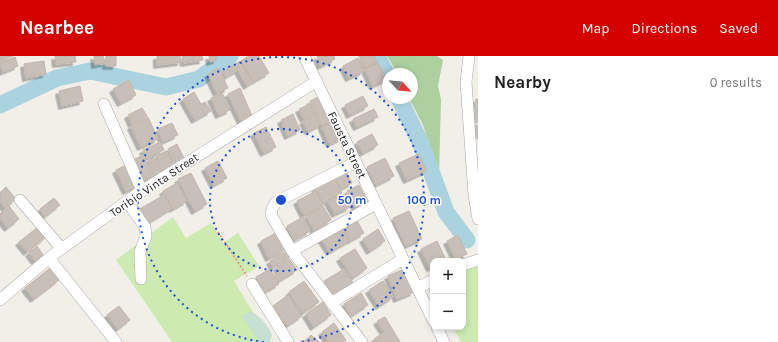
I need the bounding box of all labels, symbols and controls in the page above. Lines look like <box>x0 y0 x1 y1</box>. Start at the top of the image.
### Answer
text: Nearbee <box>20 17 94 39</box>
text: Map <box>582 20 610 37</box>
text: Directions <box>632 20 697 37</box>
text: Saved <box>719 20 758 37</box>
north arrow <box>382 68 418 104</box>
text: Nearby <box>494 72 551 92</box>
text: 0 results <box>710 75 762 90</box>
street label: Fausta Street <box>325 109 370 181</box>
street label: Toribio Vinta Street <box>107 150 201 220</box>
centre of rings <box>274 193 288 207</box>
text: 50 m <box>338 193 367 207</box>
text: 100 m <box>407 193 441 207</box>
map controls <box>430 258 466 330</box>
button: + <box>430 258 466 294</box>
button: − <box>430 294 466 330</box>

